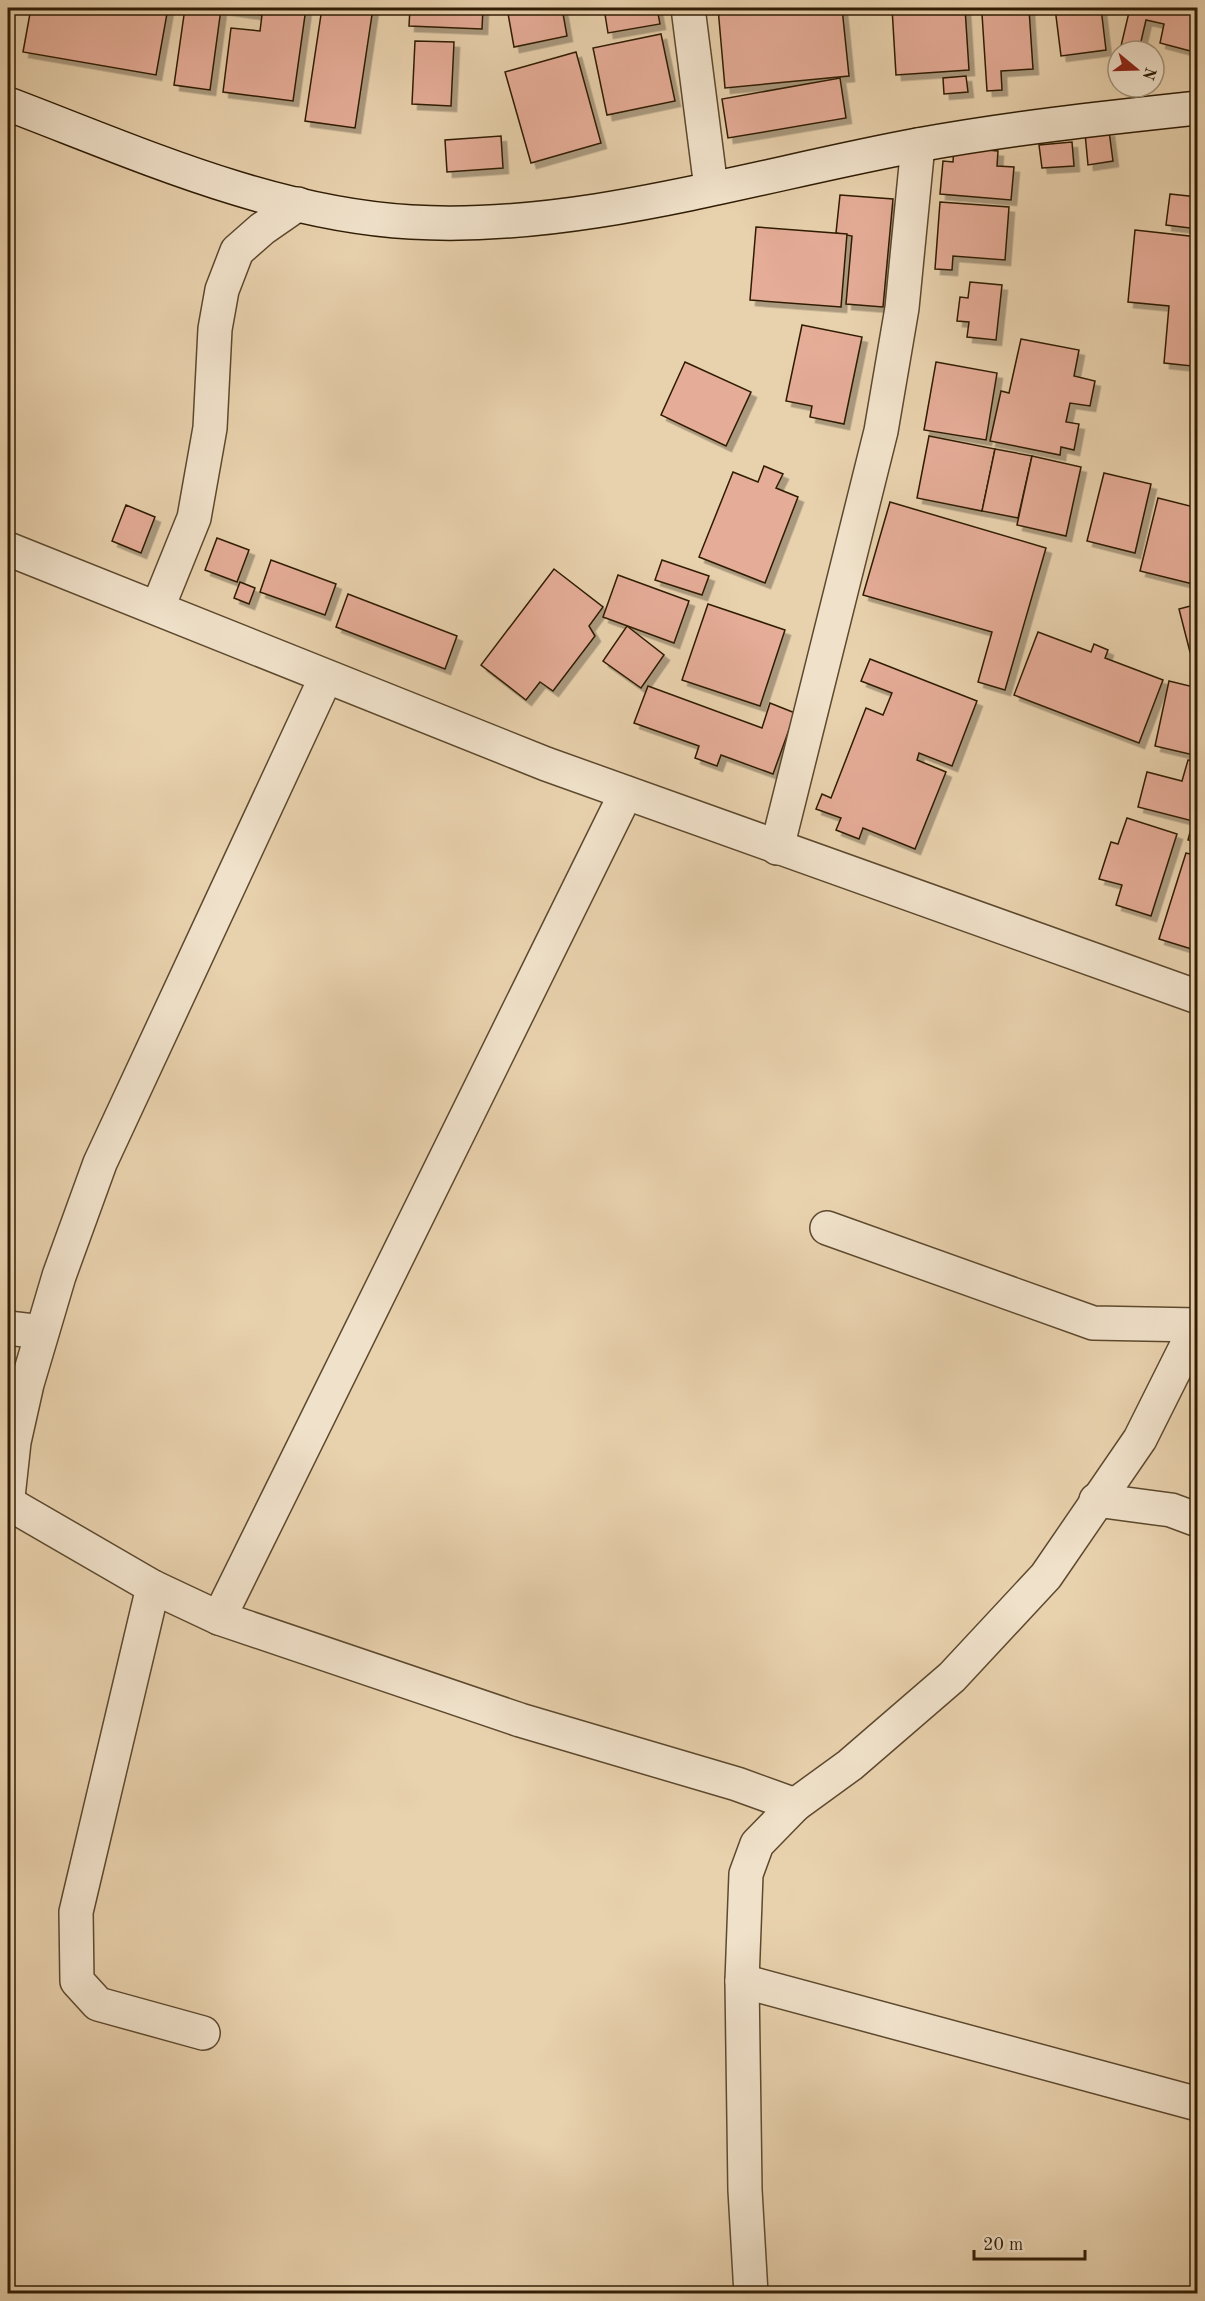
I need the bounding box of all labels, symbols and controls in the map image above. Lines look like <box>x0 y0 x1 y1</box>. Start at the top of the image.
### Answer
north arrow <box>1106 39 1166 99</box>
text: N <box>1138 65 1158 82</box>
scale bar <box>974 2223 1085 2261</box>
text: 20 m <box>983 2236 1023 2254</box>

